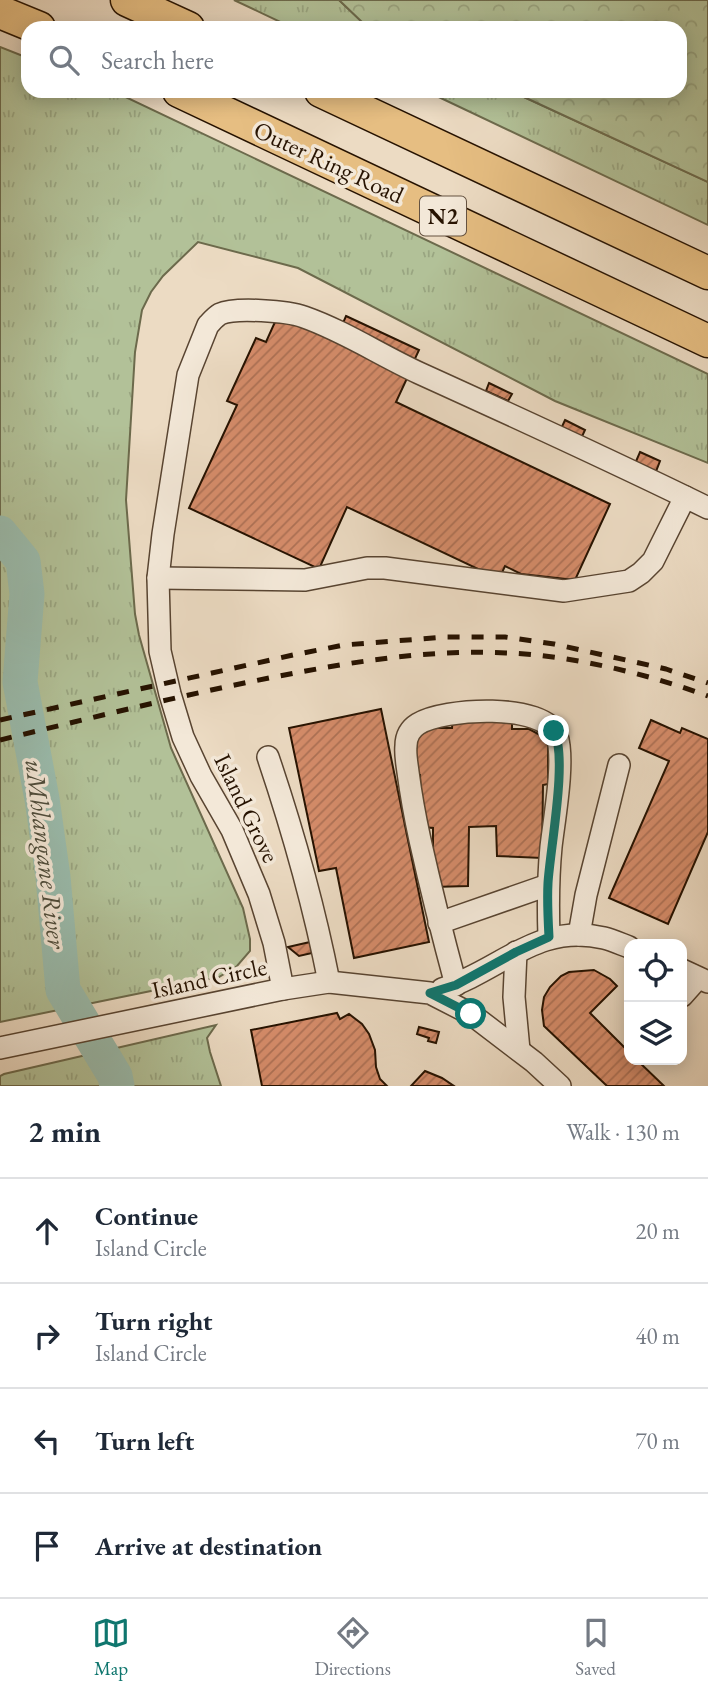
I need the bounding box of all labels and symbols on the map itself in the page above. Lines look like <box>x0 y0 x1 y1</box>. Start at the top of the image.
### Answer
street label: Outer Ring Road <box>249 114 410 211</box>
road number: N2 <box>420 196 466 236</box>
route end <box>538 715 569 746</box>
street label: Island Grove <box>207 749 287 867</box>
water label: uMhlangane River <box>18 758 75 951</box>
street label: Island Circle <box>149 951 269 1005</box>
route start <box>455 998 486 1029</box>

